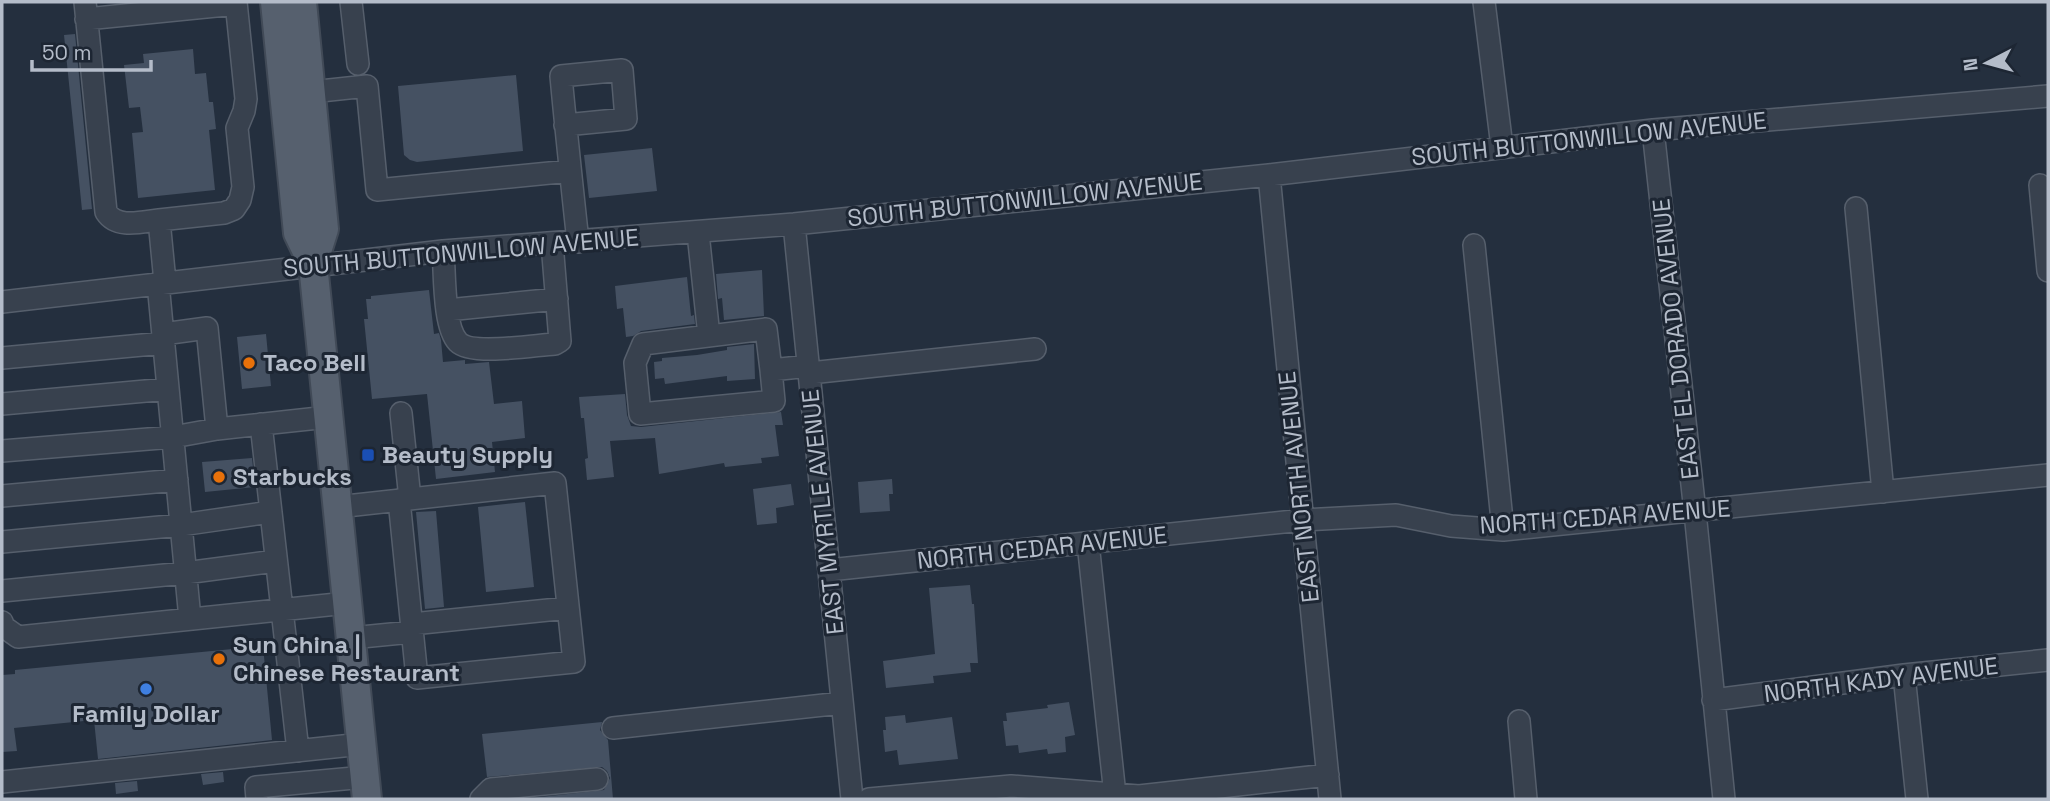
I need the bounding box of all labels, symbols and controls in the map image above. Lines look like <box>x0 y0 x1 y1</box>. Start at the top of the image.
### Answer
scale bar <box>32 28 150 72</box>
north arrow <box>1952 28 2022 98</box>
text: 50 m <box>42 39 92 66</box>
text: N <box>1957 57 1984 72</box>
street label: SOUTH BUTTONWILLOW AVENUE <box>1410 104 1768 173</box>
street label: SOUTH BUTTONWILLOW AVENUE <box>846 165 1204 234</box>
street label: EAST EL DORADO AVENUE <box>1645 197 1706 481</box>
street label: SOUTH BUTTONWILLOW AVENUE <box>282 222 640 283</box>
place label: Taco Bell <box>263 347 366 378</box>
marker: Taco Bell <box>241 355 257 371</box>
street label: EAST NORTH AVENUE <box>1271 370 1326 604</box>
street label: EAST MYRTLE AVENUE <box>794 388 851 636</box>
place label: Beauty Supply <box>382 439 553 470</box>
marker: Beauty Supply <box>360 447 376 463</box>
place label: Starbucks <box>233 461 352 492</box>
marker: Starbucks <box>211 469 227 485</box>
street label: NORTH CEDAR AVENUE <box>1479 492 1731 541</box>
street label: NORTH CEDAR AVENUE <box>915 519 1169 576</box>
place label: Sun China | Chinese Restaurant <box>233 629 460 688</box>
street label: NORTH KADY AVENUE <box>1762 650 2000 709</box>
marker: Sun China | Chinese Restaurant <box>211 651 227 667</box>
marker: Family Dollar <box>138 681 154 697</box>
place label: Family Dollar <box>72 698 220 729</box>

